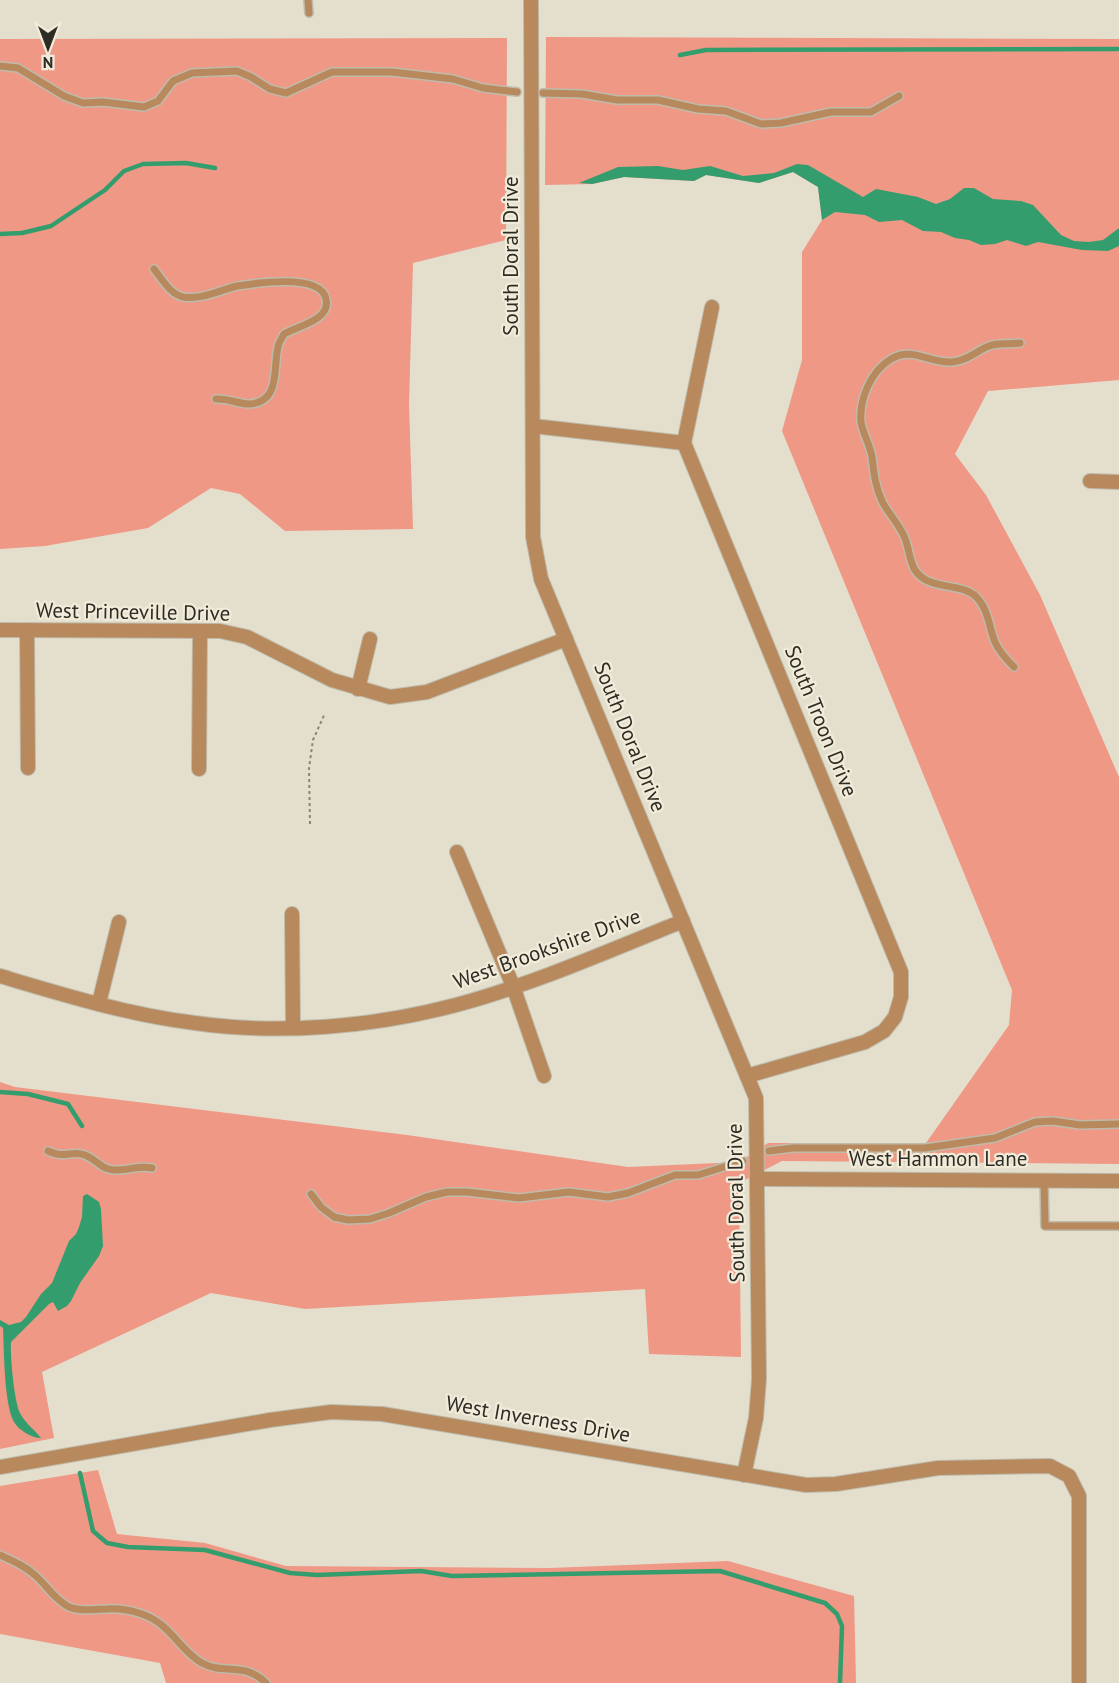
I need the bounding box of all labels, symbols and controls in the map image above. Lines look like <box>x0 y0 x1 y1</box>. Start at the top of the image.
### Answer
north arrow <box>18 18 78 78</box>
text: N <box>43 53 53 73</box>
street label: South Doral Drive <box>497 176 524 336</box>
street label: West Princeville Drive <box>36 596 231 627</box>
street label: South Troon Drive <box>779 641 864 800</box>
street label: South Doral Drive <box>588 658 673 816</box>
street label: West Brookshire Drive <box>450 902 644 995</box>
street label: South Doral Drive <box>721 1123 750 1283</box>
street label: West Hammon Lane <box>849 1145 1027 1172</box>
street label: West Inverness Drive <box>444 1389 632 1448</box>

